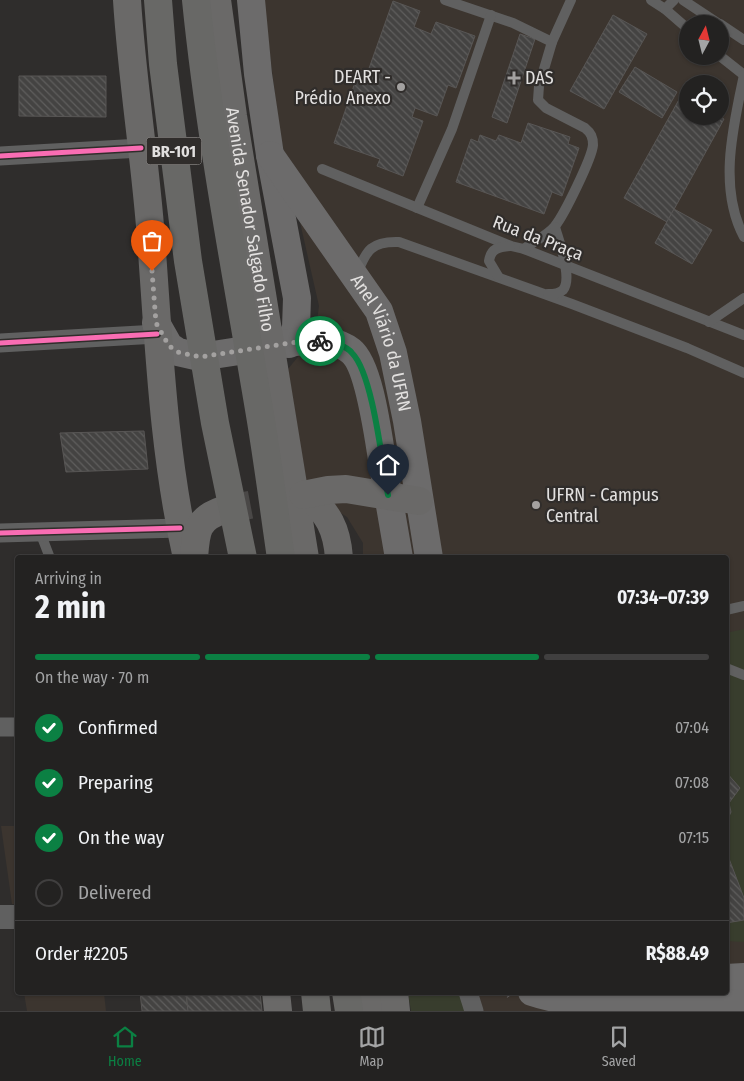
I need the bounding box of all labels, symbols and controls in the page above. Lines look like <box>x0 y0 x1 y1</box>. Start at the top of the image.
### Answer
north arrow <box>679 15 729 65</box>
map controls <box>679 15 729 125</box>
place label: DEART - Prédio Anexo <box>295 66 391 109</box>
place label: DAS <box>525 67 554 89</box>
marker: DAS <box>507 71 521 85</box>
button: locate <box>679 75 729 125</box>
marker: DEART - Prédio Anexo <box>395 81 407 93</box>
street label: Avenida Senador Salgado Filho <box>221 106 279 333</box>
road number: BR-101 <box>146 138 202 164</box>
street label: Rua da Praça <box>490 211 586 265</box>
pin <box>131 220 173 271</box>
icon: bag <box>138 227 166 255</box>
street label: Anel Viário da UFRN <box>346 270 416 413</box>
courier <box>295 316 345 366</box>
icon: bike <box>306 327 334 355</box>
pin <box>367 444 409 495</box>
icon: home <box>374 451 402 479</box>
place label: UFRN - Campus Central <box>546 484 659 527</box>
marker: UFRN - Campus Central <box>530 499 542 511</box>
text: Arriving in <box>35 569 102 588</box>
text: 07:34–07:39 <box>617 586 709 609</box>
text: 2 min <box>35 588 106 626</box>
text: On the way · 70 m <box>35 668 149 687</box>
icon: check <box>35 714 63 742</box>
text: Confirmed <box>78 716 158 739</box>
text: 07:04 <box>675 718 709 737</box>
icon: check <box>35 769 63 797</box>
text: Preparing <box>78 771 153 794</box>
text: 07:08 <box>675 773 709 792</box>
icon: check <box>35 824 63 852</box>
text: On the way <box>78 826 164 849</box>
text: 07:15 <box>678 828 709 847</box>
text: Delivered <box>78 881 152 904</box>
text: Order #2205 <box>35 942 128 965</box>
text: R$88.49 <box>646 942 709 965</box>
tab: Home <box>108 1023 142 1070</box>
tab: Map <box>358 1023 386 1070</box>
tab: Saved <box>602 1023 636 1070</box>

